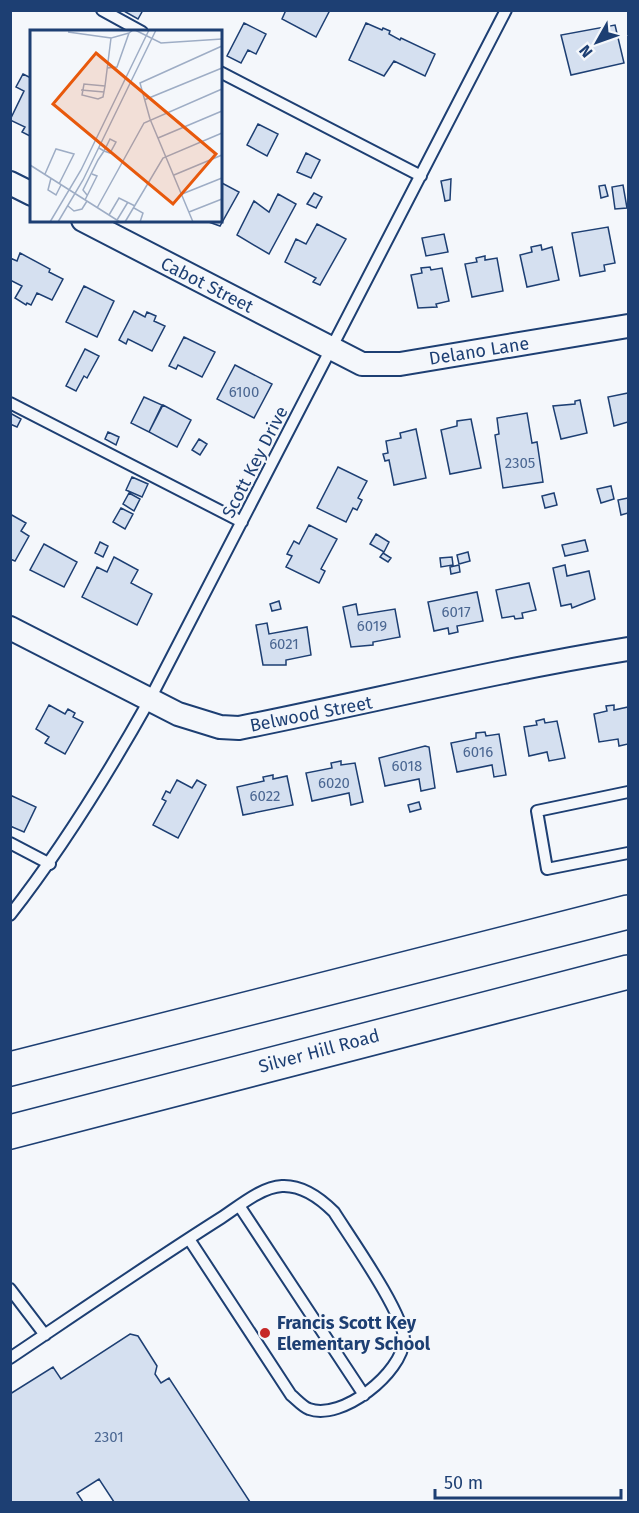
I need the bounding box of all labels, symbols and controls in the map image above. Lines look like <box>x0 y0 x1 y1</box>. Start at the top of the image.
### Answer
north arrow <box>567 12 627 72</box>
inset map <box>30 30 222 222</box>
text: N <box>575 41 597 61</box>
street label: Cabot Street <box>157 252 257 318</box>
street label: Delano Lane <box>427 332 531 370</box>
house number: 6100 <box>229 383 259 401</box>
street label: Scott Key Drive <box>217 403 293 521</box>
house number: 2305 <box>505 454 535 472</box>
house number: 6017 <box>441 603 471 621</box>
house number: 6019 <box>357 617 387 635</box>
house number: 6021 <box>269 635 299 653</box>
street label: Belwood Street <box>248 691 375 737</box>
house number: 6016 <box>463 743 493 761</box>
house number: 6018 <box>392 757 422 775</box>
house number: 6020 <box>318 774 350 792</box>
house number: 6022 <box>249 787 281 805</box>
street label: Silver Hill Road <box>256 1024 382 1078</box>
place label: Francis Scott Key Elementary School <box>277 1312 431 1355</box>
marker: Francis Scott Key Elementary School <box>258 1326 272 1340</box>
house number: 2301 <box>94 1428 124 1446</box>
scale bar <box>435 1462 621 1500</box>
text: 50 m <box>444 1472 483 1494</box>

